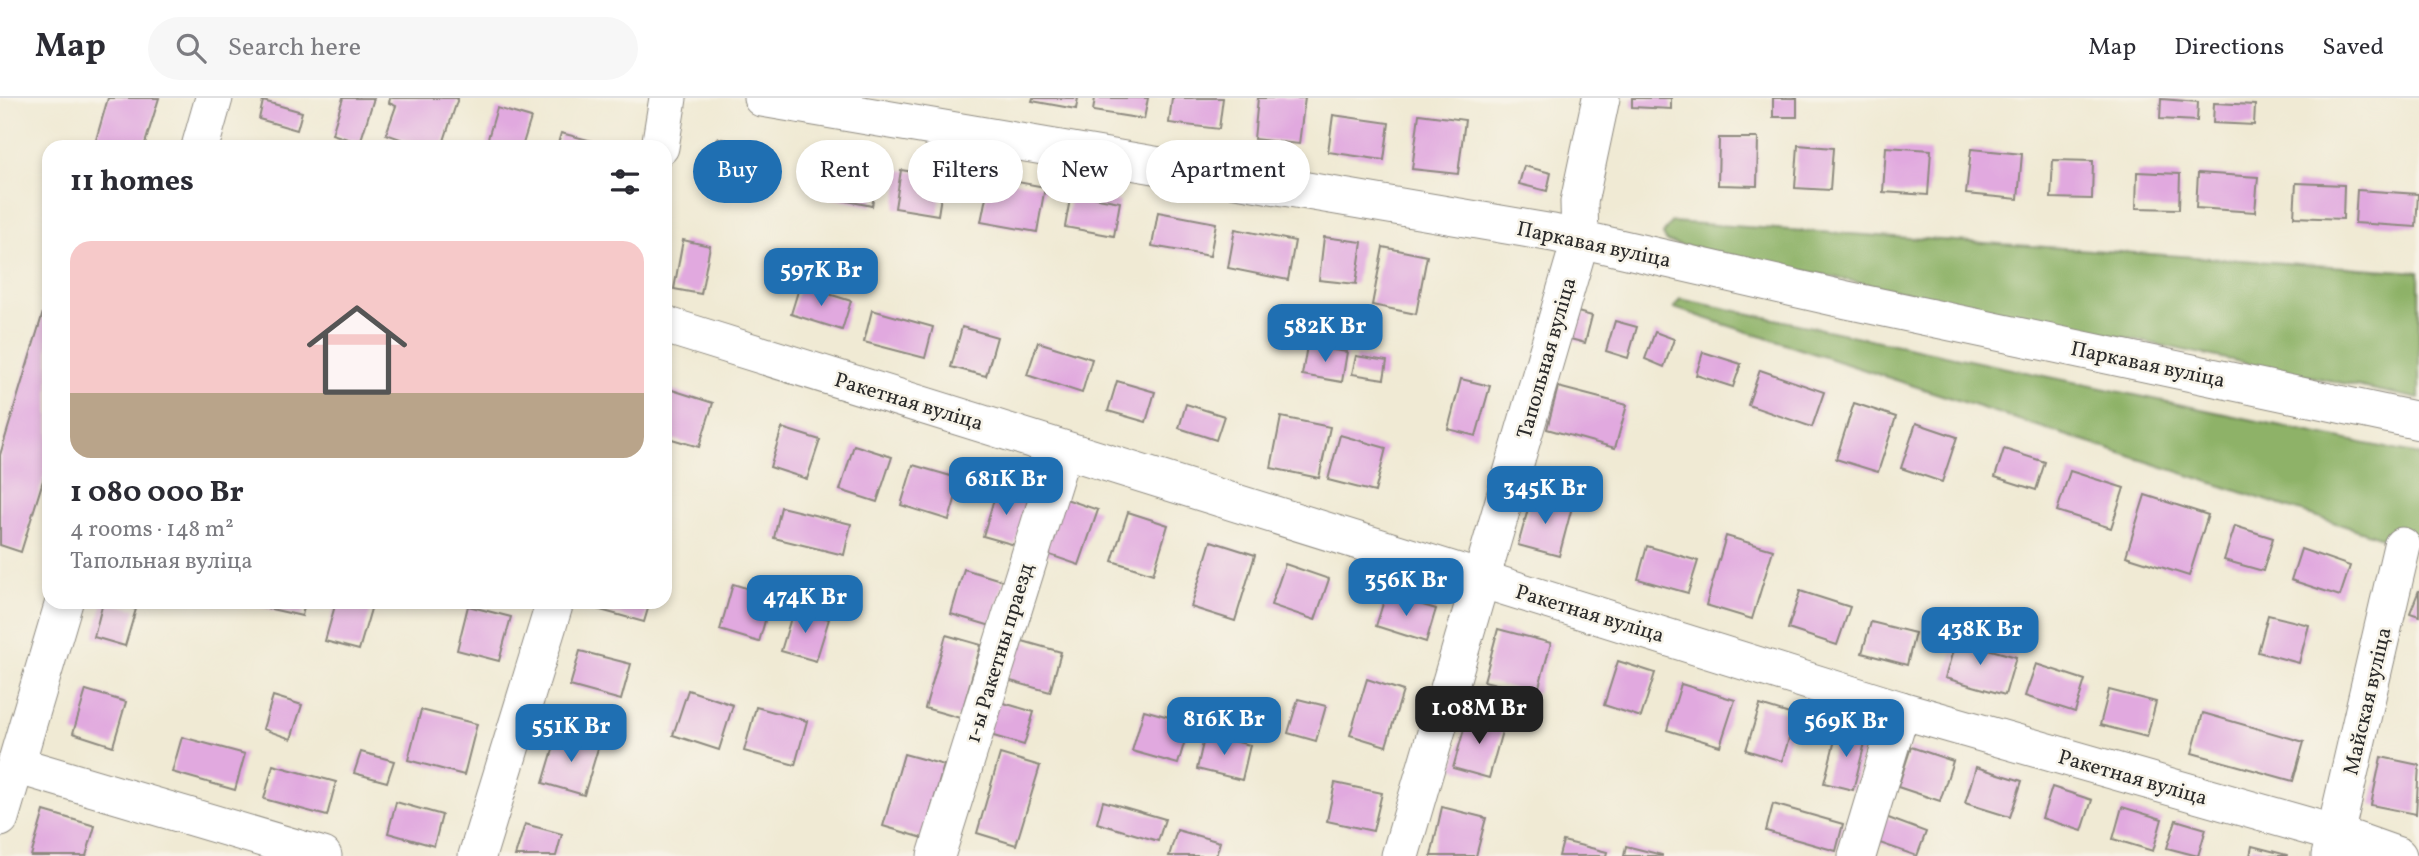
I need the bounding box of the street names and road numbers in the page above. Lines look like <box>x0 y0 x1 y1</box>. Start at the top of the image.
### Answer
street label: Паркавая вуліца <box>1514 215 1674 276</box>
street label: Тапольная вуліца <box>1511 274 1584 443</box>
street label: Паркавая вуліца <box>2068 335 2228 396</box>
street label: Ракетная вуліца <box>831 366 986 439</box>
street label: 1-ы Ракетны праезд <box>959 560 1042 747</box>
street label: Ракетная вуліца <box>1512 578 1667 651</box>
street label: Майская вуліца <box>2337 625 2400 778</box>
street label: Ракетная вуліца <box>2055 743 2211 814</box>

